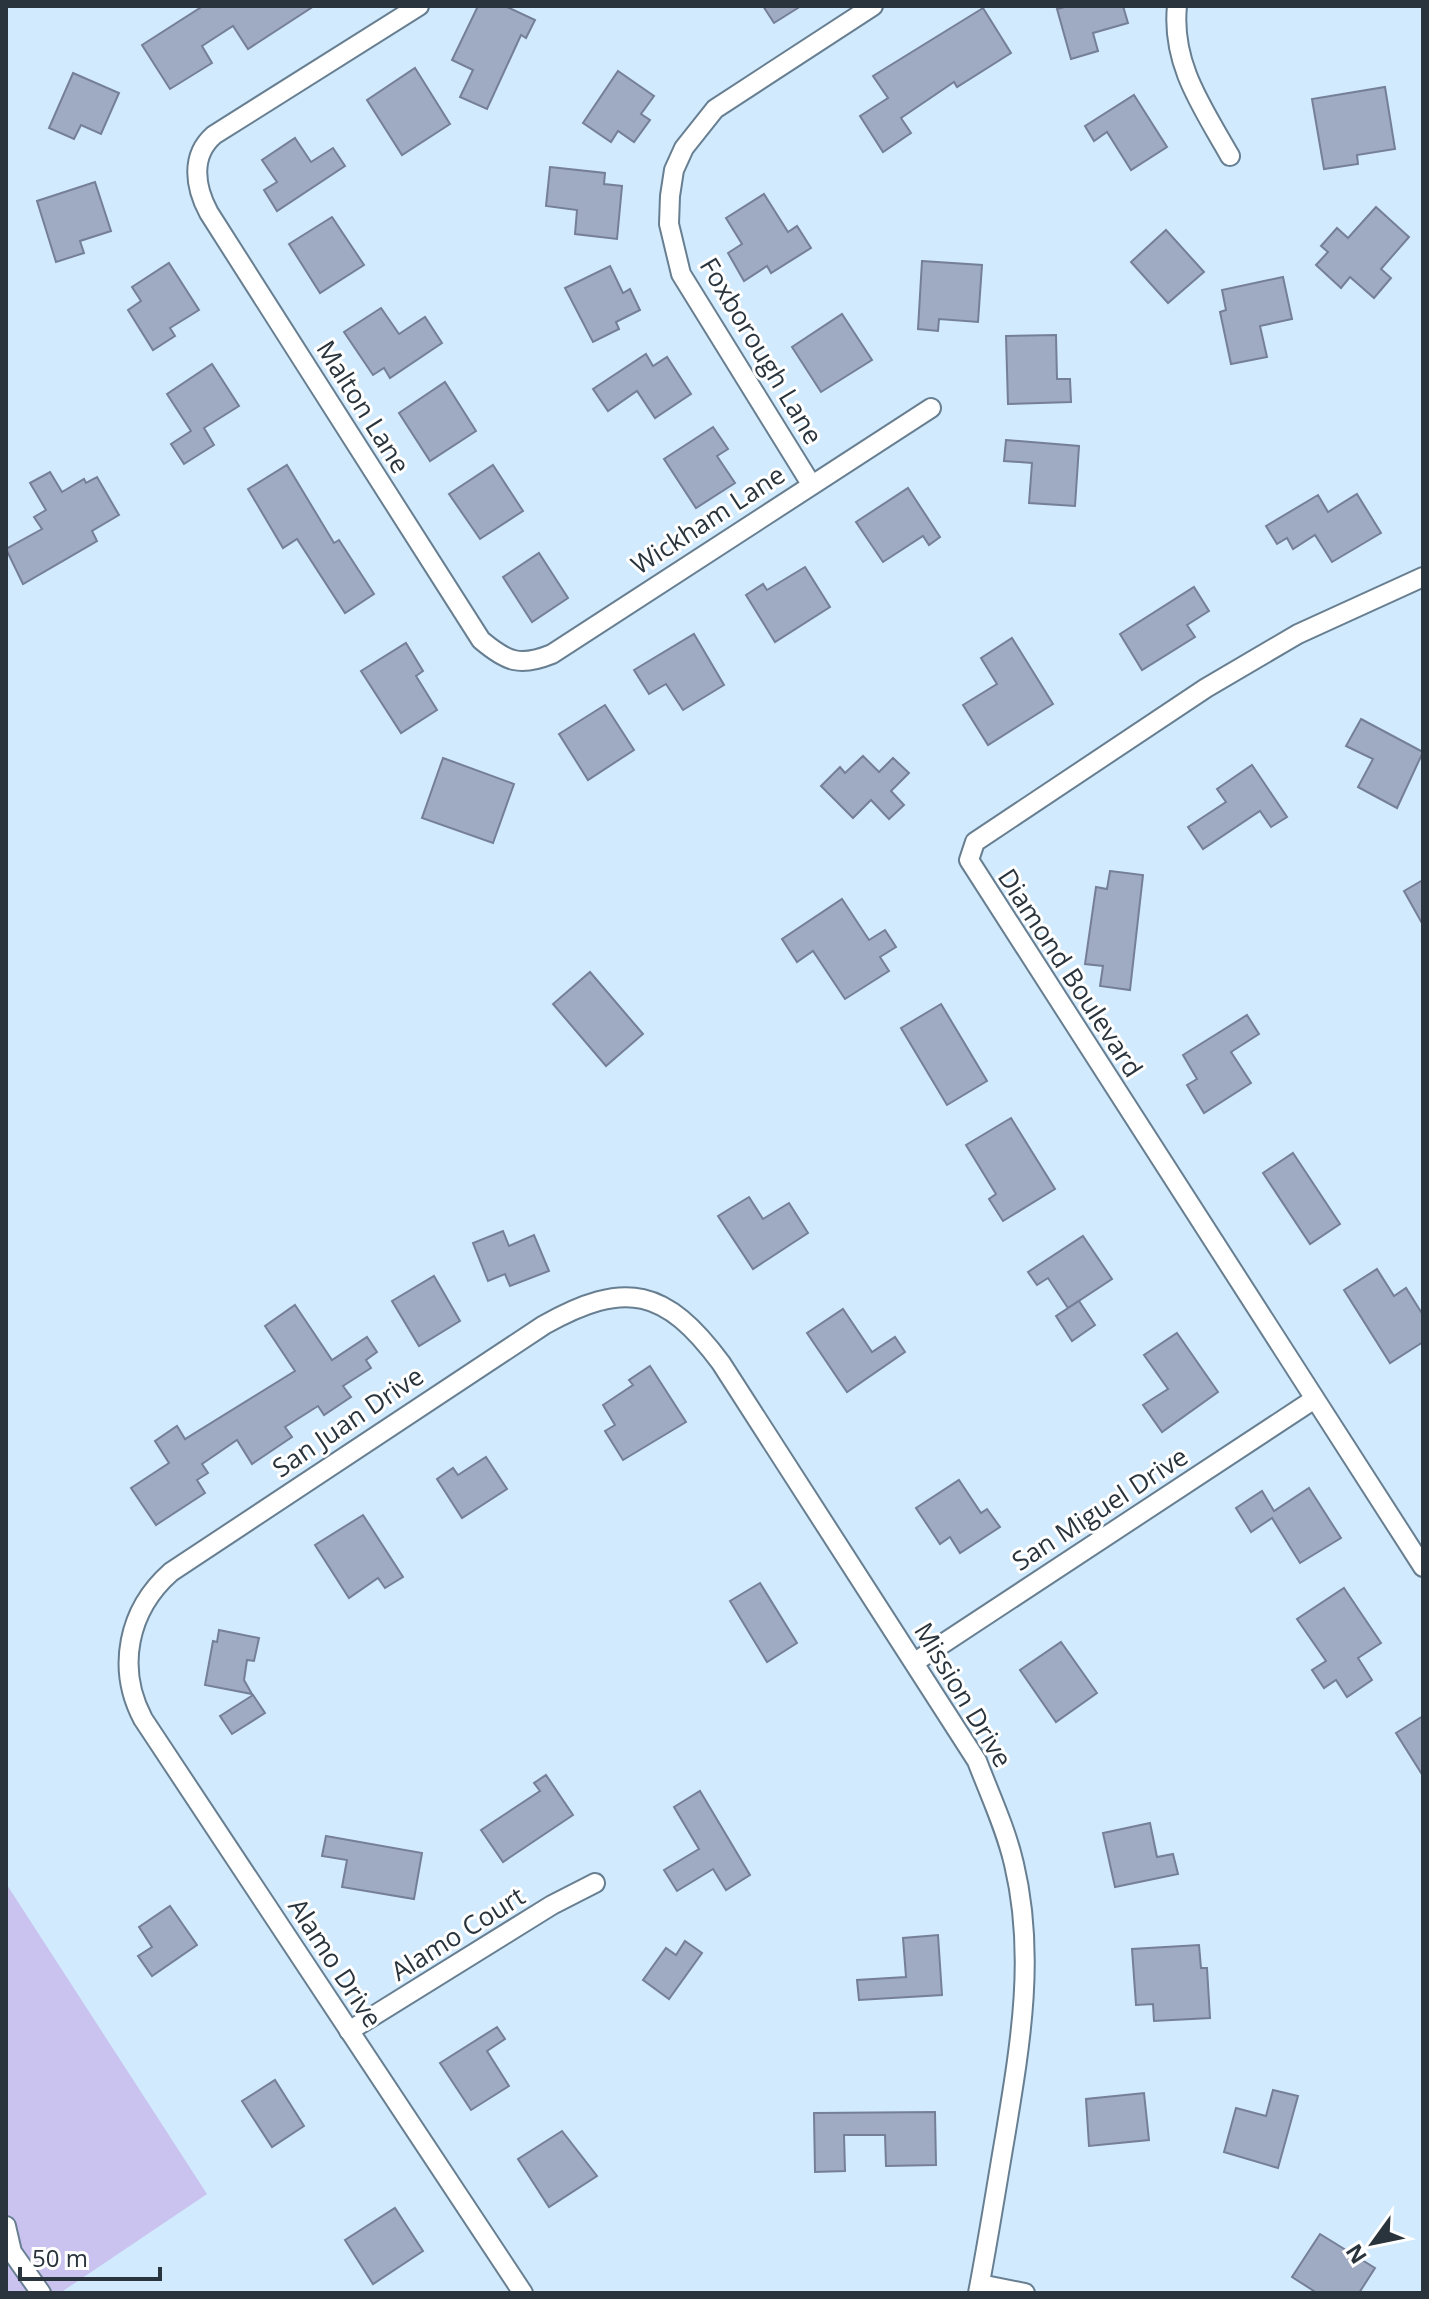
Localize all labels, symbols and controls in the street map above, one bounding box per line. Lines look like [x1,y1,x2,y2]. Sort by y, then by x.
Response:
street label: Foxborough Lane [692,250,832,451]
street label: Malton Lane [309,333,419,480]
street label: Wickham Lane [624,456,791,582]
street label: Diamond Boulevard [990,861,1152,1084]
street label: San Juan Drive [265,1357,430,1485]
street label: San Miguel Drive [1005,1438,1194,1579]
street label: Mission Drive [906,1615,1021,1774]
street label: Alamo Court [384,1878,531,1989]
street label: Alamo Drive [281,1891,391,2034]
north arrow [1333,2203,1413,2283]
scale bar [20,2231,160,2281]
text: N [1338,2239,1373,2270]
text: 50 m [32,2241,88,2274]

